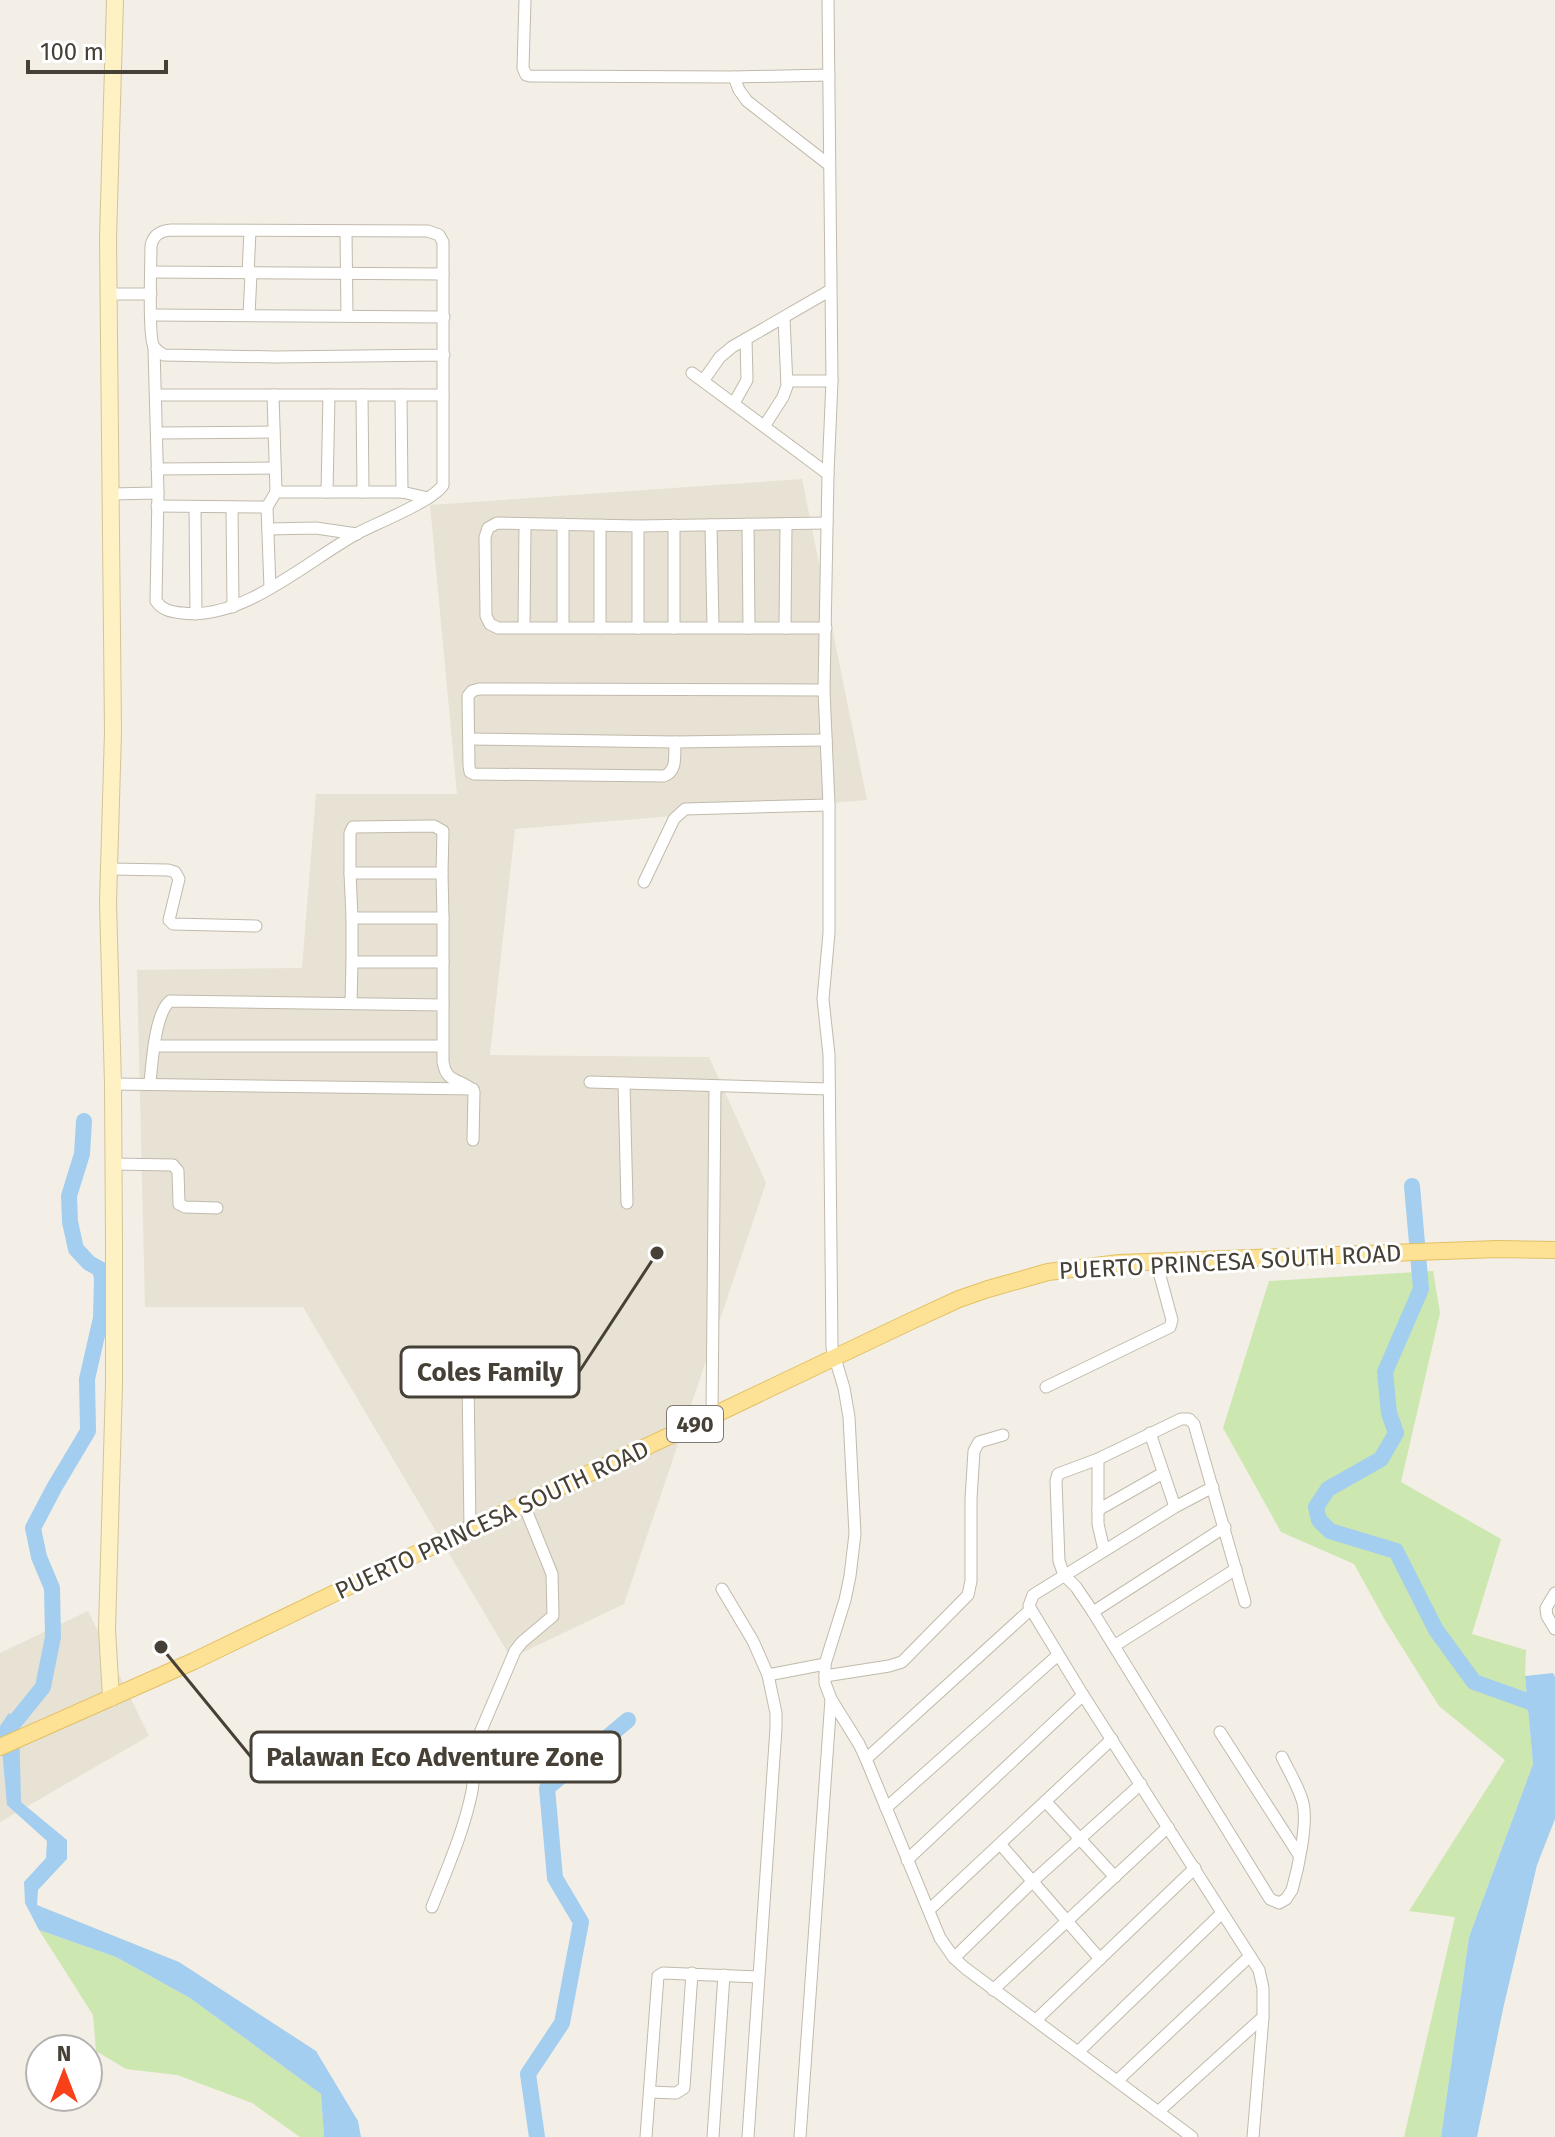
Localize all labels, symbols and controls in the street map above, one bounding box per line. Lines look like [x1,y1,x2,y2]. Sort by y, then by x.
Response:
scale bar [28,24,166,74]
text: 100 m [40,38,104,66]
street label: PUERTO PRINCESA SOUTH ROAD [1058,1239,1402,1285]
callout: Coles Family [401,1347,579,1397]
text: Coles Family [417,1357,563,1388]
road number: 490 [667,1406,723,1442]
street label: PUERTO PRINCESA SOUTH ROAD [331,1435,653,1605]
callout: Palawan Eco Adventure Zone [251,1732,620,1782]
text: Palawan Eco Adventure Zone [266,1742,604,1773]
north arrow [24,2033,104,2113]
text: N [57,2040,71,2067]

